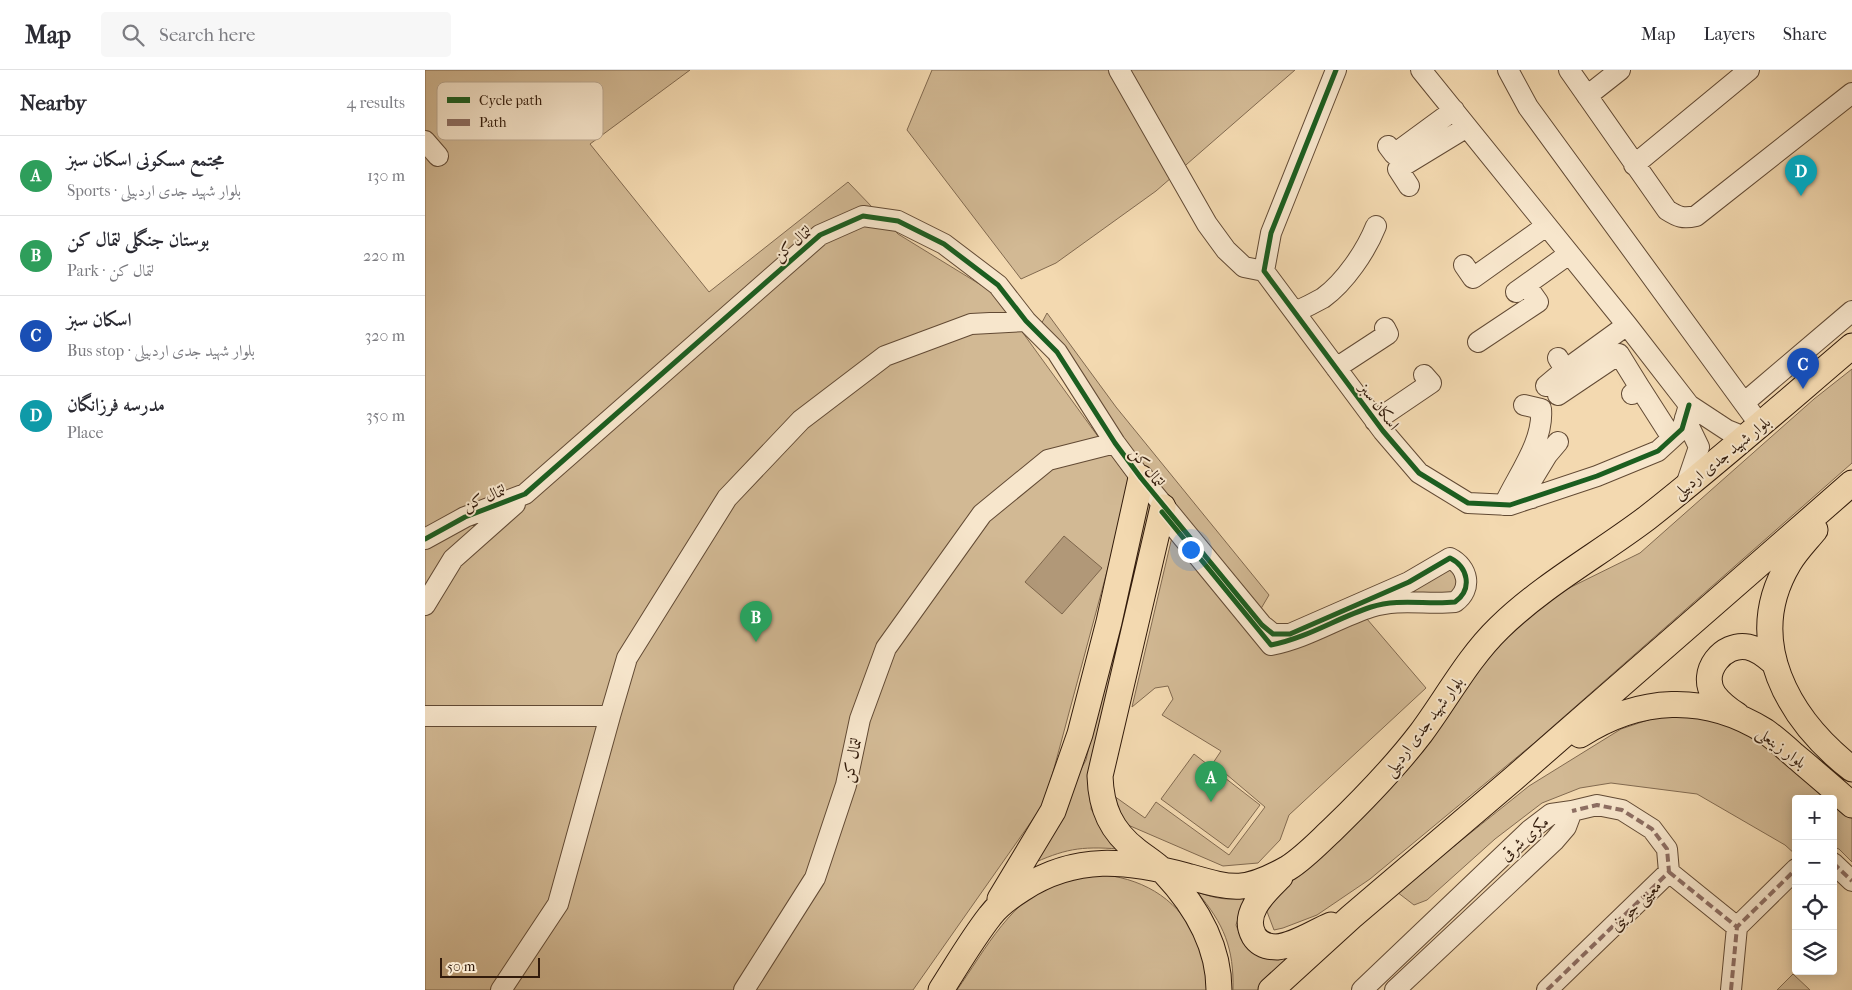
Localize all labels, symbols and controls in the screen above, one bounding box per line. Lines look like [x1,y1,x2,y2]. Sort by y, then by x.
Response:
search box [101,12,451,57]
text: Map [25,21,71,49]
icon: search [119,21,147,49]
text: Search here [159,24,255,46]
text: Map [1641,24,1675,45]
text: Layers [1703,24,1755,45]
text: Share [1783,24,1827,45]
legend [437,82,603,140]
text: Nearby [20,91,86,115]
text: Cycle path [479,92,543,109]
text: 4 results [347,93,405,112]
text: Path [479,114,507,131]
text: مجتمع مسکونی اسکان سبز [67,149,224,171]
pin: D [1785,155,1817,196]
text: A [31,166,41,185]
text: 130 m [367,166,405,185]
text: Sports · بلوار شهید جدی اردبیلی [67,181,241,200]
street label: لتمال کن [769,222,817,267]
text: بوستان جنگلی لتمال کن [67,229,209,251]
text: B [31,246,41,265]
text: 220 m [363,246,405,265]
text: Park · لتمال کن [67,261,154,280]
text: اسکان سبز [67,309,132,331]
text: C [31,326,41,345]
text: 320 m [365,326,405,345]
text: Bus stop · بلوار شهید جدی اردبیلی [67,341,255,360]
pin: C [1787,348,1819,389]
street label: اسکان سبز [1354,377,1404,434]
text: مدرسه فرزانگان [67,394,165,416]
text: D [30,406,42,425]
text: 350 m [366,406,405,425]
street label: بلوار شهید جدی اردبیلی [1669,412,1775,504]
text: Place [67,423,103,442]
street label: لتمال کن [1125,444,1169,492]
street label: لتمال کن [460,480,509,517]
your location [1178,537,1204,563]
pin: B [740,601,772,642]
street label: بلوار شهید جدی اردبیلی [1380,672,1469,781]
street label: بلوار زینعلی [1752,723,1810,774]
street label: لتمال کن [837,736,867,785]
pin: A [1195,761,1227,802]
map controls [1792,795,1837,975]
button: + [1792,795,1837,840]
street label: مکری شرقی [1496,812,1553,865]
button: − [1792,840,1837,885]
street label: معینی جوینی [1605,876,1667,936]
button: locate [1792,885,1837,930]
button: layers [1792,930,1837,975]
scale bar [440,955,540,978]
text: 50 m [447,958,475,975]

